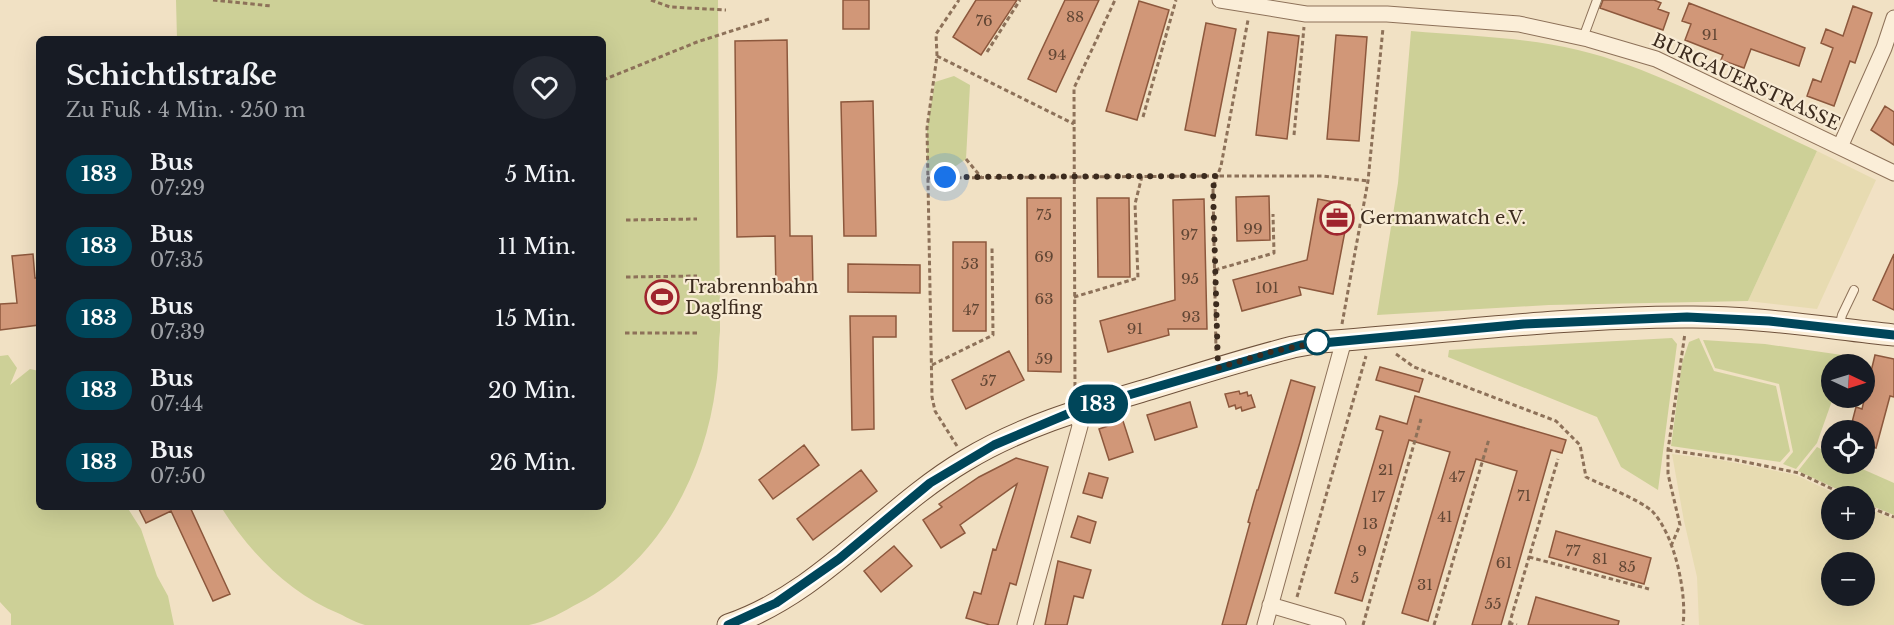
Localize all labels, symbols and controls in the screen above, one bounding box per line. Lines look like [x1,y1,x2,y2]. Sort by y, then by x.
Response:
house number: 88 [1066,7,1084,26]
house number: 76 [975,11,993,30]
house number: 91 [1702,25,1718,44]
street label: BURGAUERSTRASSE [1649,29,1843,135]
house number: 94 [1048,45,1066,64]
button: heart [513,56,576,119]
text: Schichtlstraße [66,58,277,93]
text: Zu Fuß · 4 Min. · 250 m [66,98,306,122]
text: Bus [150,149,193,176]
text: 183 [81,161,117,187]
text: 5 Min. [505,161,576,188]
your location [930,162,960,192]
text: 07:29 [150,176,205,200]
office icon: Germanwatch e.V. [1319,200,1355,236]
house number: 75 [1036,205,1052,224]
place label: Germanwatch e.V. [1360,207,1526,229]
house number: 99 [1243,219,1263,238]
text: Bus [150,221,193,248]
house number: 97 [1180,225,1198,244]
text: 183 [81,233,117,259]
text: 11 Min. [498,233,576,260]
house number: 69 [1034,247,1054,266]
text: 07:35 [150,248,204,272]
house number: 53 [961,254,979,273]
house number: 95 [1181,269,1199,288]
place label: Trabrennbahn Daglfing [685,276,819,319]
house number: 101 [1255,278,1279,297]
sports icon: Trabrennbahn Daglfing [644,279,680,315]
house number: 63 [1035,289,1053,308]
text: Bus [150,293,193,320]
house number: 47 [963,300,980,319]
text: 183 [81,305,117,331]
text: 15 Min. [495,305,576,332]
house number: 93 [1182,307,1200,326]
house number: 91 [1127,319,1143,338]
text: 07:39 [150,320,205,344]
unlabelled marker [1304,329,1330,355]
house number: 59 [1035,349,1053,368]
north arrow [1821,354,1875,408]
map controls [1821,354,1875,606]
text: Bus [150,365,193,392]
house number: 57 [980,371,996,390]
text: 183 [81,377,117,403]
text: 20 Min. [488,377,576,404]
line badge: 183 [1064,384,1132,424]
text: 183 [1080,391,1116,417]
text: 07:44 [150,392,203,416]
button: locate [1821,420,1875,474]
text: Bus [150,437,193,464]
text: 183 [81,449,117,475]
text: 26 Min. [490,449,576,476]
house number: 21 [1378,460,1394,479]
text: 07:50 [150,464,206,488]
house number: 47 [1449,467,1466,486]
house number: 71 [1517,486,1531,505]
button: + [1821,486,1875,540]
house number: 17 [1371,487,1386,506]
house number: 41 [1437,507,1453,526]
house number: 13 [1362,514,1378,533]
house number: 9 [1357,541,1367,560]
house number: 77 [1565,541,1581,560]
house number: 81 [1592,549,1608,568]
button: − [1821,552,1875,606]
house number: 61 [1496,553,1512,572]
house number: 85 [1618,557,1636,576]
house number: 5 [1351,568,1359,587]
house number: 31 [1417,575,1433,594]
house number: 55 [1484,594,1502,613]

